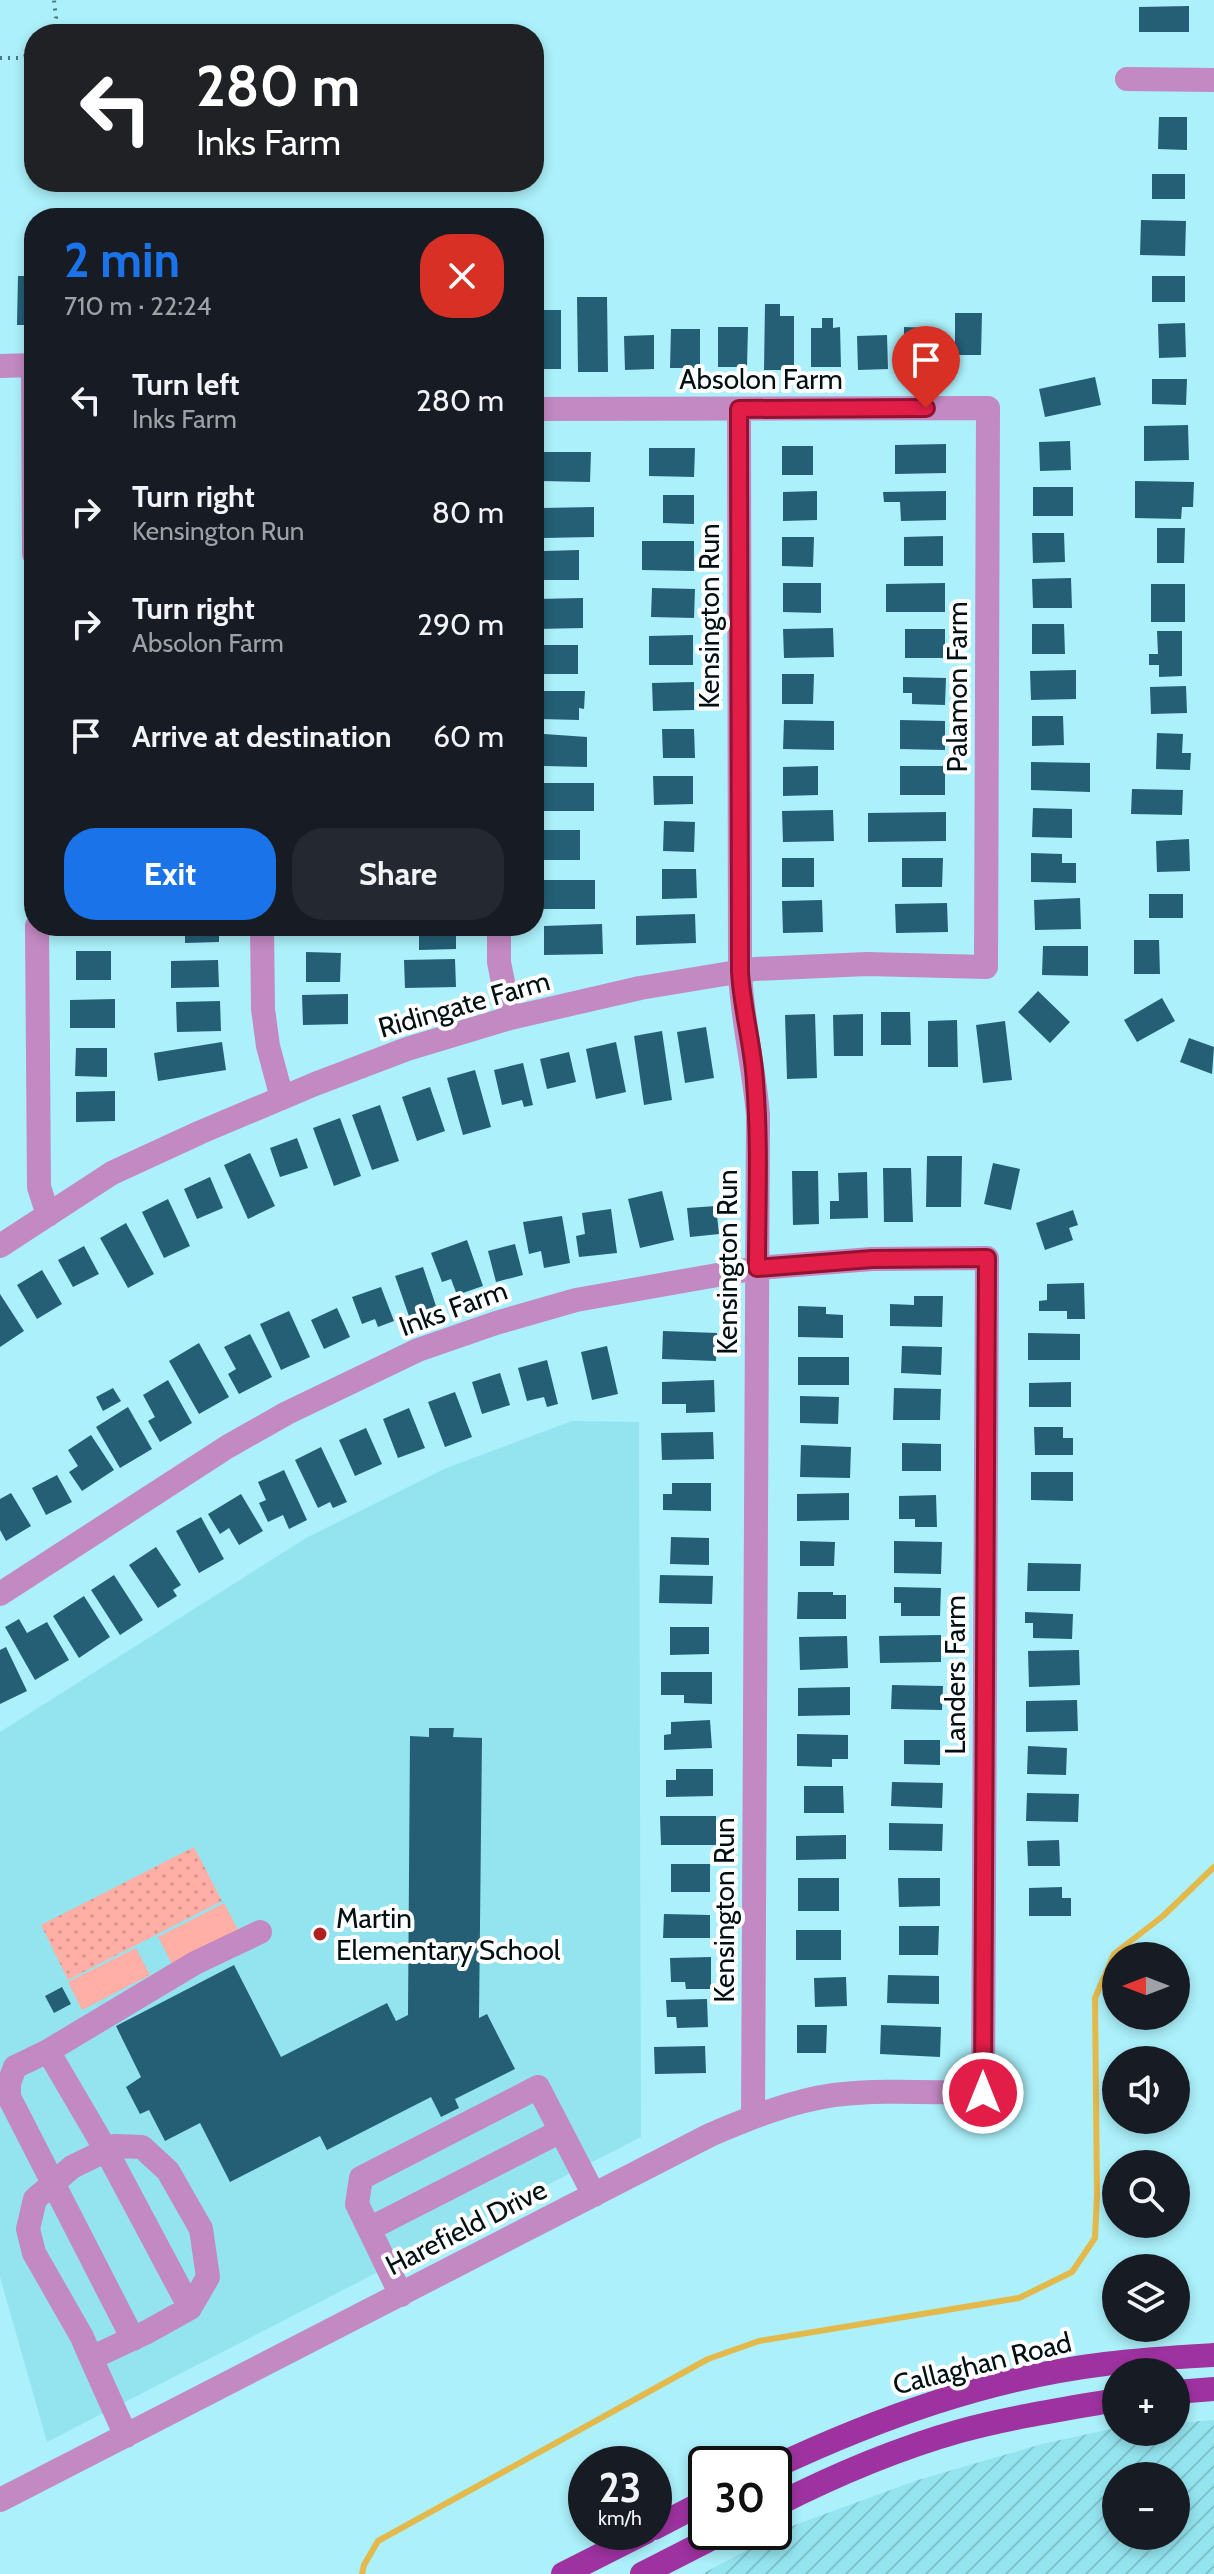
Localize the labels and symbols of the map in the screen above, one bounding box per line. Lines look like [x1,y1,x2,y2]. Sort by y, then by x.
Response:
pin [892,326,960,408]
street label: Absolon Farm [679,362,843,396]
street label: Kensington Run [692,523,726,709]
street label: Palamon Farm [940,602,974,772]
street label: Ridingate Farm [374,963,554,1045]
street label: Kensington Run [710,1169,744,1355]
street label: Inks Farm [394,1273,512,1343]
street label: Landers Farm [938,1595,972,1755]
street label: Kensington Run [707,1817,741,2003]
place label: Martin Elementary School [336,1901,561,1967]
marker: Martin Elementary School [311,1925,329,1943]
north arrow [1102,1942,1190,2030]
position arrow [941,2051,1025,2135]
street label: Harefield Drive [380,2172,552,2282]
street label: Callaghan Road [889,2324,1075,2402]
speed limit sign: 30 [688,2446,792,2550]

